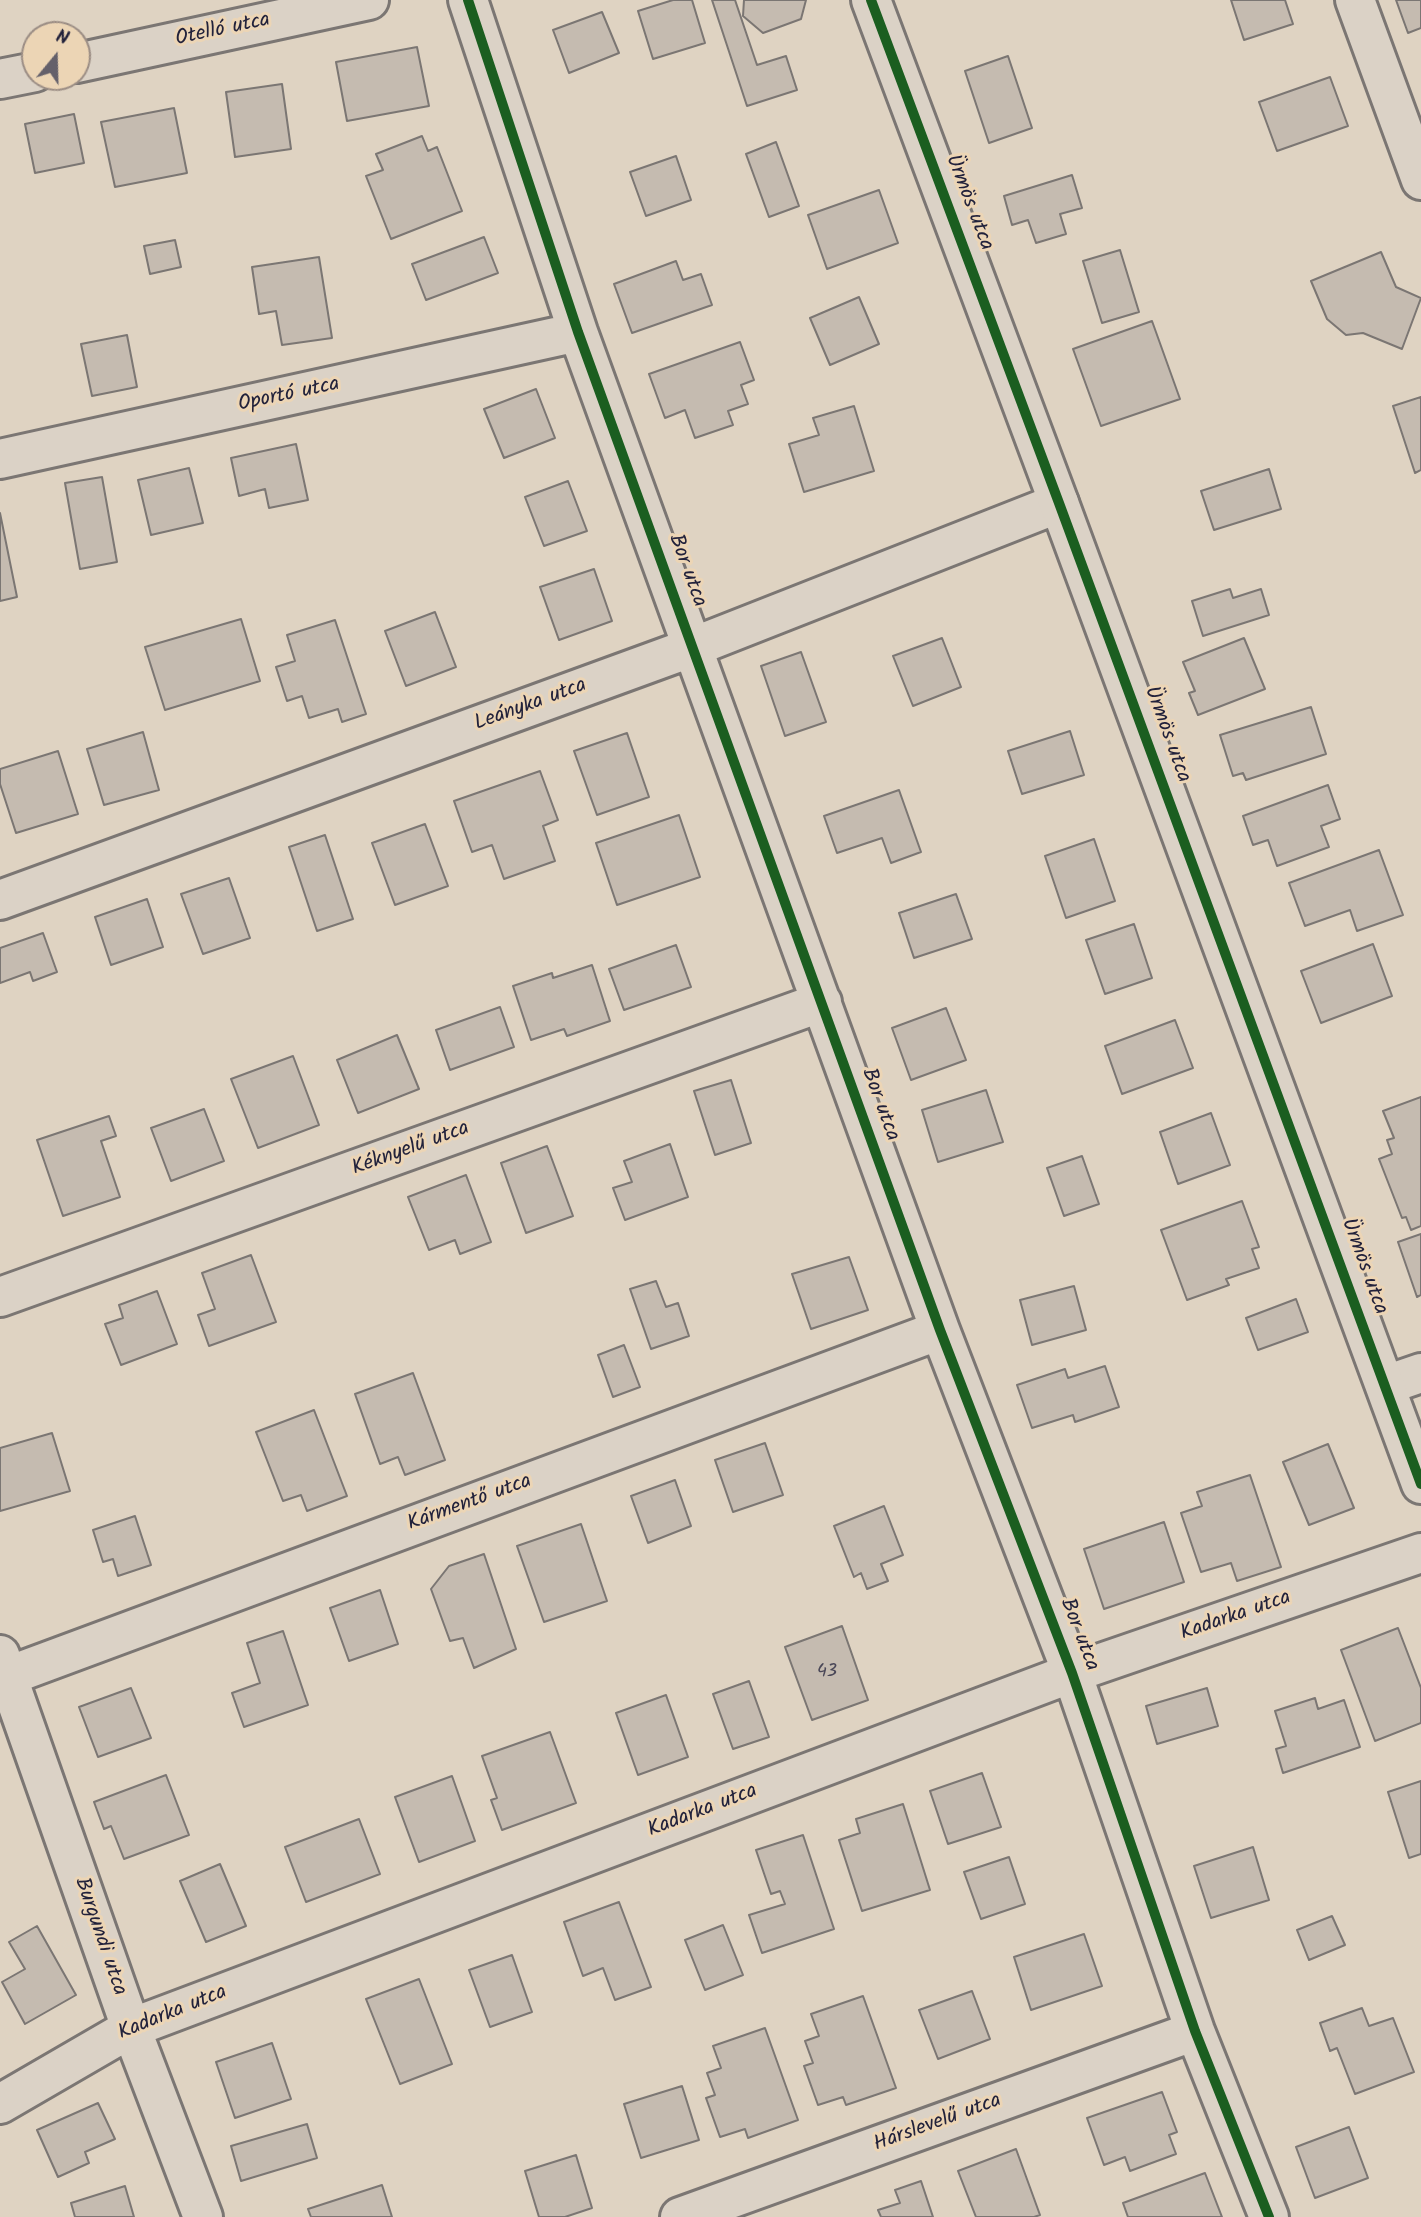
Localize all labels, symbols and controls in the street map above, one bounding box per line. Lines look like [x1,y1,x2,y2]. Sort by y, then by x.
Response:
street label: Otelló utca [173,9,273,53]
north arrow [21,21,91,91]
text: N [52,22,73,54]
street label: Ürmös utca [938,152,998,254]
street label: Oportó utca [236,373,342,419]
street label: Bor utca [661,531,711,611]
street label: Leányka utca [472,674,590,738]
street label: Ürmös utca [1137,684,1195,786]
street label: Bor utca [854,1065,904,1145]
street label: Kéknyelű utca [349,1117,473,1183]
street label: Ürmös utca [1334,1216,1392,1318]
street label: Kármentő utca [405,1470,535,1538]
street label: Kadarka utca [1177,1586,1295,1648]
street label: Bor utca [1053,1595,1103,1675]
house number: 43 [817,1662,837,1684]
street label: Kadarka utca [645,1780,761,1844]
street label: Burgundi utca [67,1875,131,1999]
street label: Kadarka utca [115,1981,231,2047]
street label: Hárslevelű utca [871,2089,1005,2159]

